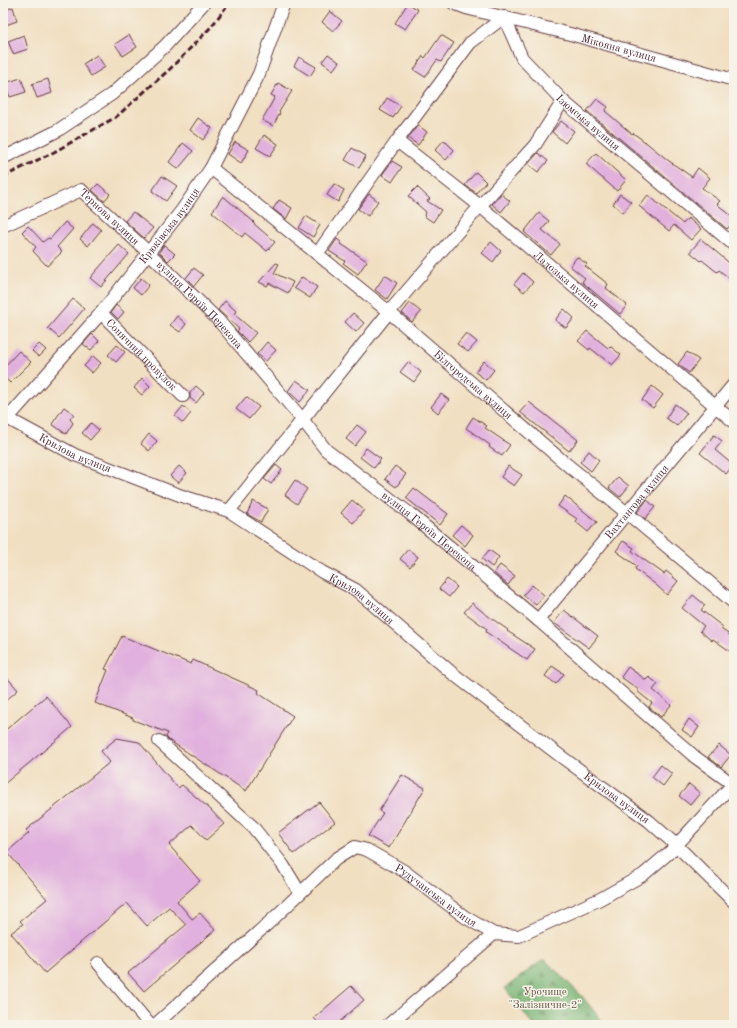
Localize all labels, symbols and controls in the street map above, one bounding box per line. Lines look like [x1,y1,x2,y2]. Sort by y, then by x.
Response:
street label: Мікояна вулиця [580,33,657,65]
street label: Ізюмська вулиця [553,93,621,153]
street label: Крюківська вулиця [138,186,203,266]
street label: Тернова вулиця [77,187,141,248]
street label: Ладозька вулиця [531,250,601,312]
street label: вулиця Героїв Перекопа [154,260,244,352]
street label: Сонячний провулок [103,318,178,393]
street label: Білгородська вулиця [431,349,514,422]
street label: Крилова вулиця [37,432,112,475]
street label: Вахтангова вулиця [604,463,672,542]
street label: вулиця Героїв Перекопа [379,490,478,574]
street label: Крилова вулиця [327,573,396,627]
street label: Крилова вулиця [581,771,651,826]
street label: Рудучанська вулиця [393,863,478,930]
park label: Урочище "Залізничне-2" [508,987,582,1011]

